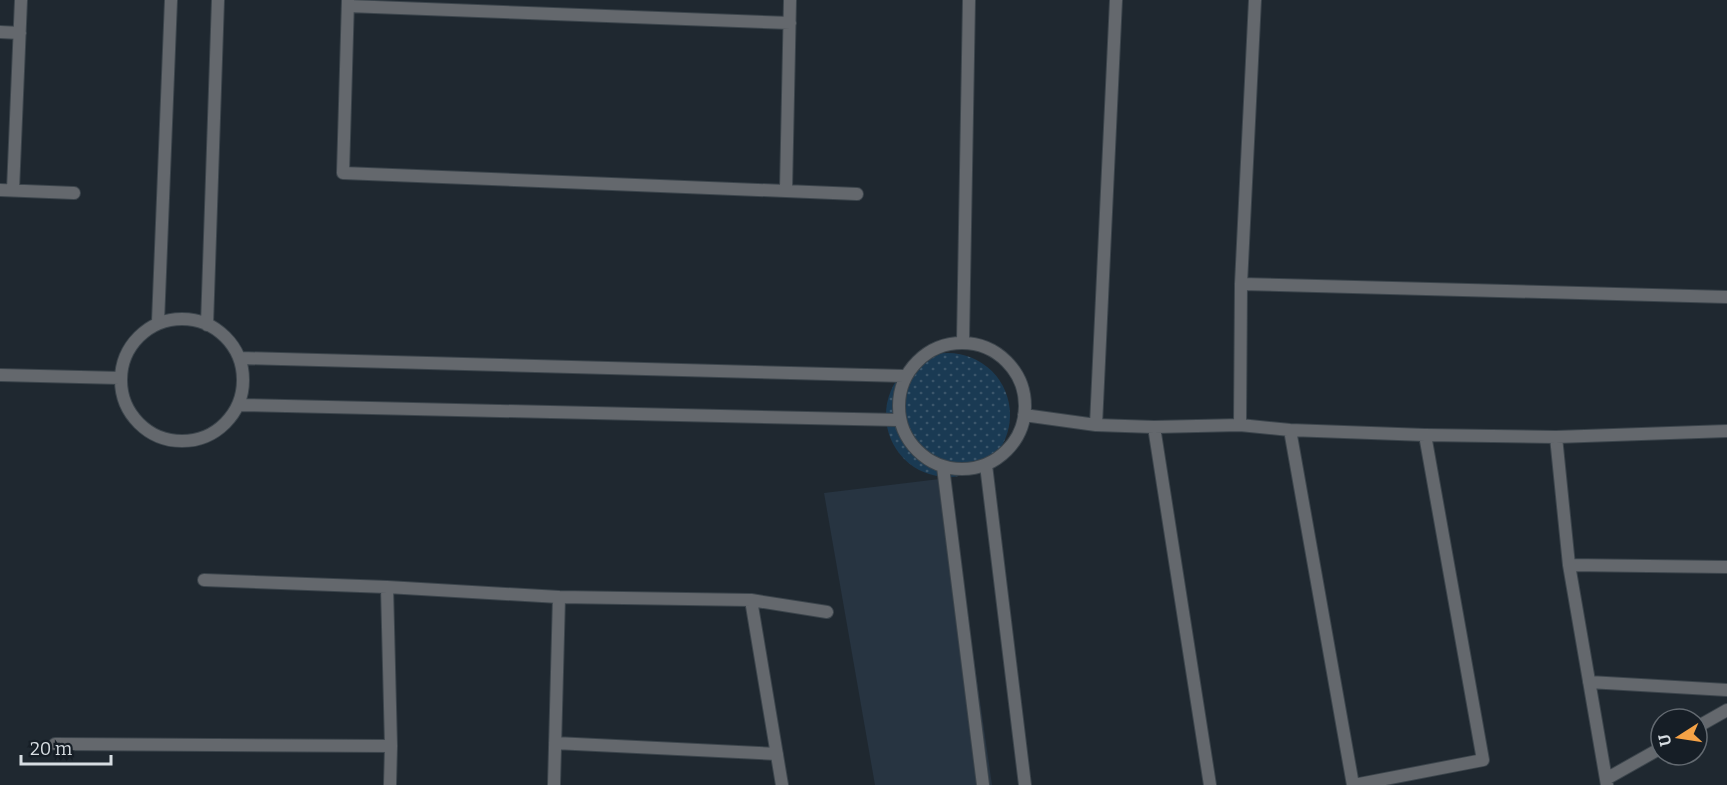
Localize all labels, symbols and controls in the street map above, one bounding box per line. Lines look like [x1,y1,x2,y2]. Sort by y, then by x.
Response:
north arrow [1649,707,1709,767]
scale bar [21,728,111,766]
text: U [1654,732,1675,748]
text: 20 m [30,738,72,760]

